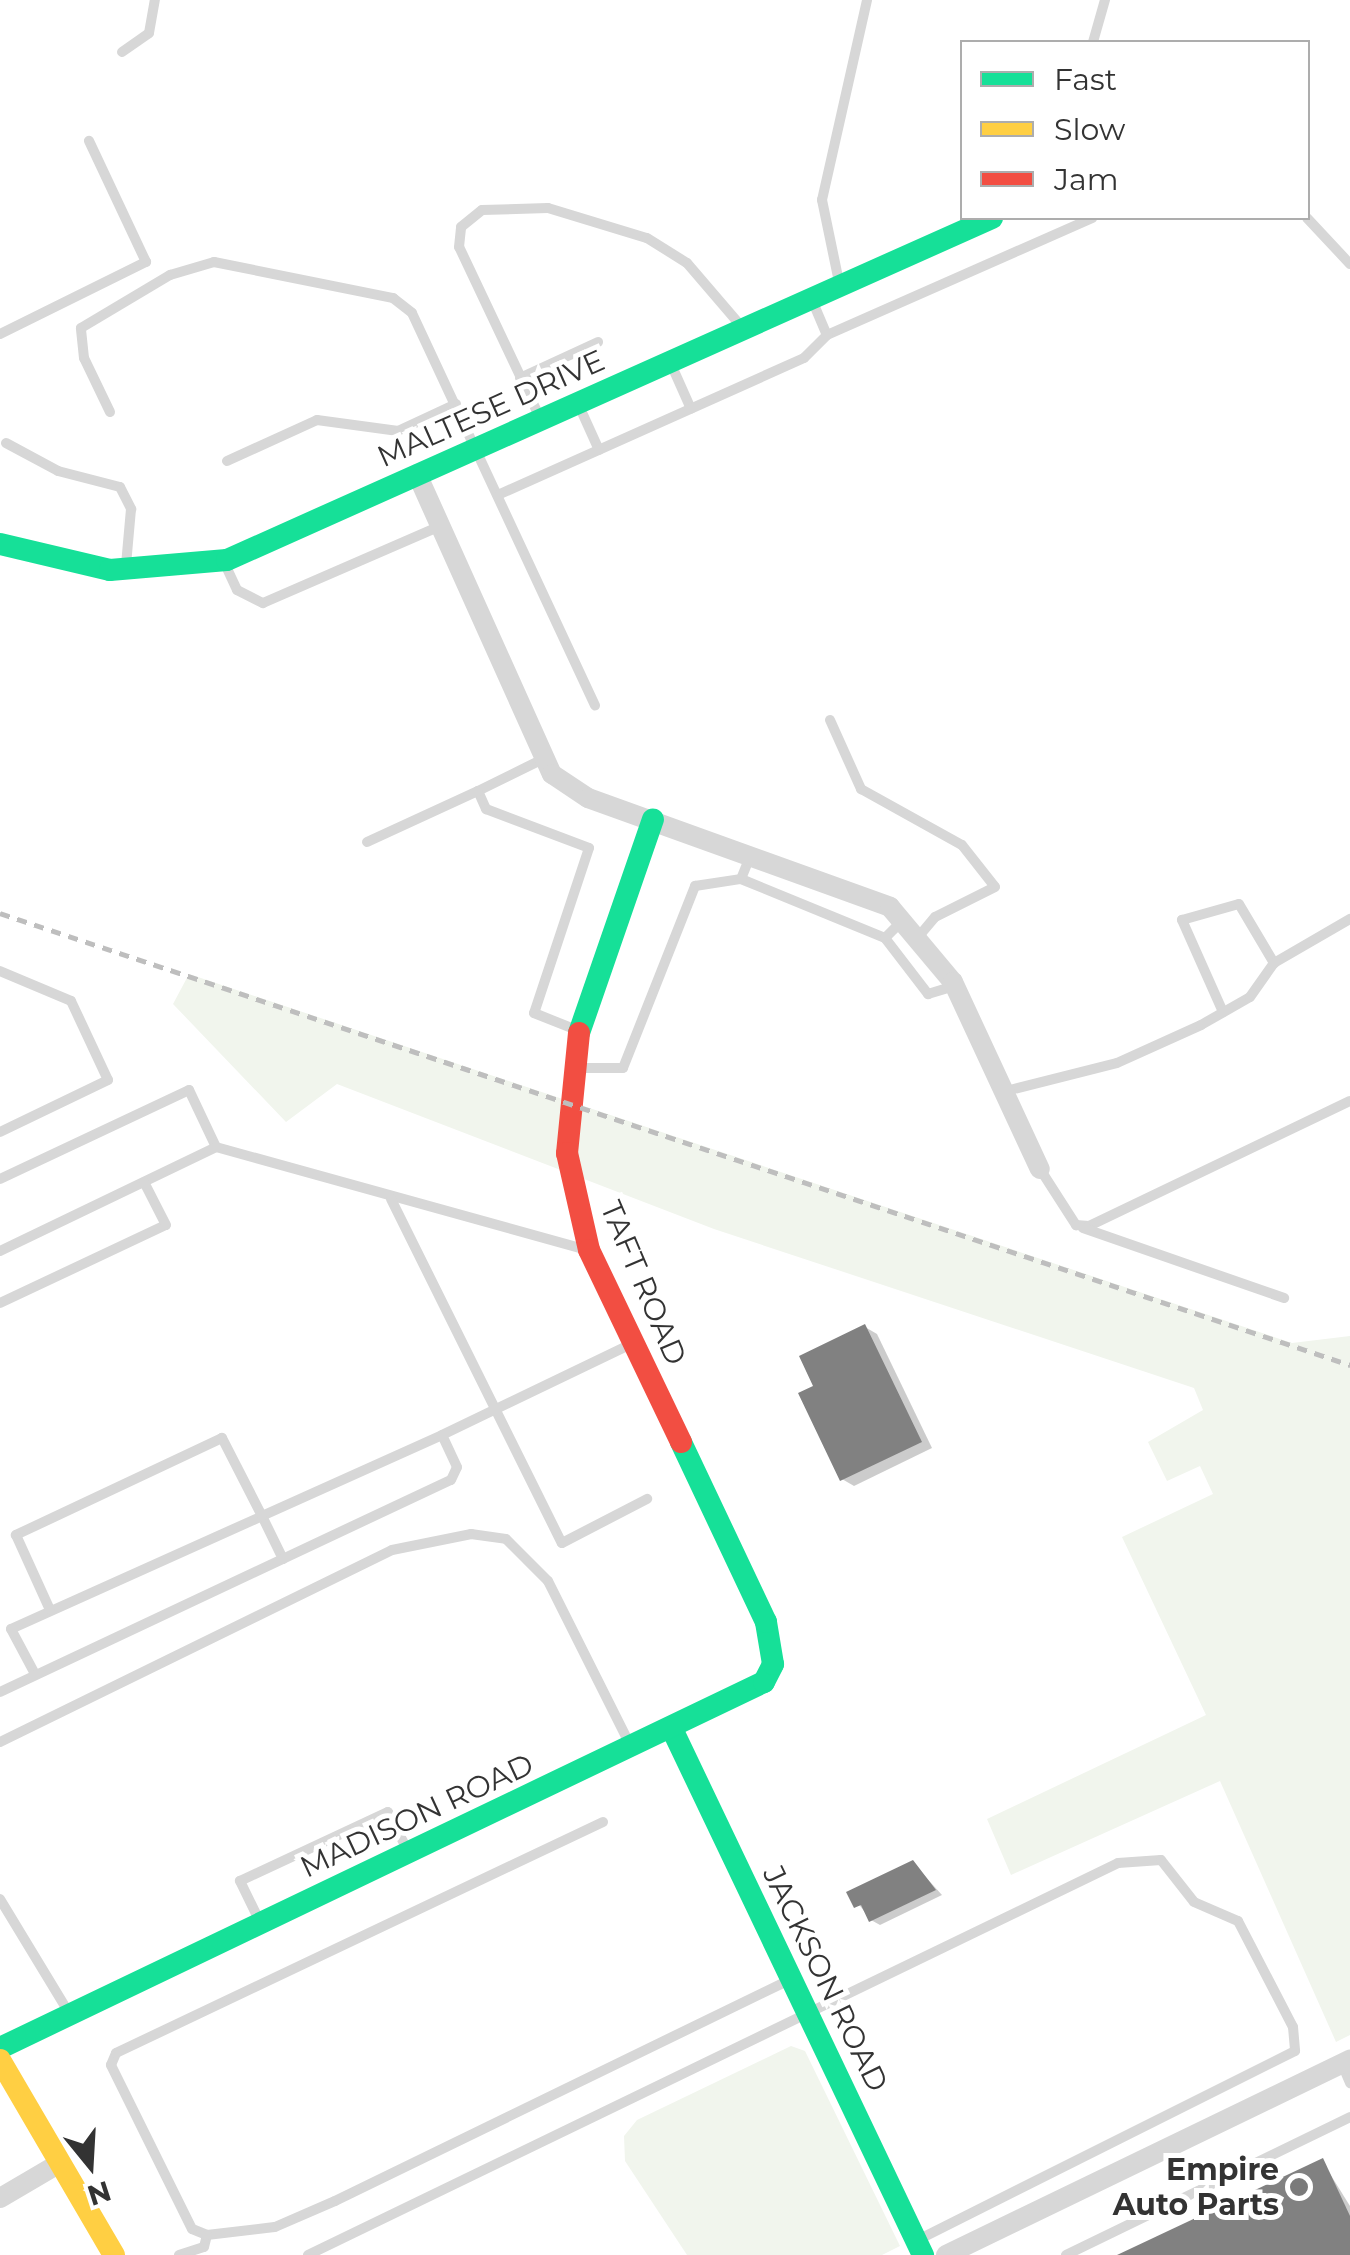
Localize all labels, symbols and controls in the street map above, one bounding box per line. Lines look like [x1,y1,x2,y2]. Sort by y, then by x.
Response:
legend [960,40,1310,220]
text: Fast [1054,61,1117,98]
text: Slow [1054,111,1125,148]
text: Jam [1054,161,1119,198]
street label: MALTESE DRIVE [372,343,610,475]
street label: TAFT ROAD [592,1196,694,1370]
street label: MADISON ROAD [295,1746,539,1886]
street label: JACKSON ROAD [755,1860,895,2098]
north arrow [40,2115,140,2215]
place label: Empire Auto Parts [1113,2152,1279,2222]
text: N [83,2174,115,2213]
marker: Empire Auto Parts [1288,2176,1310,2198]

